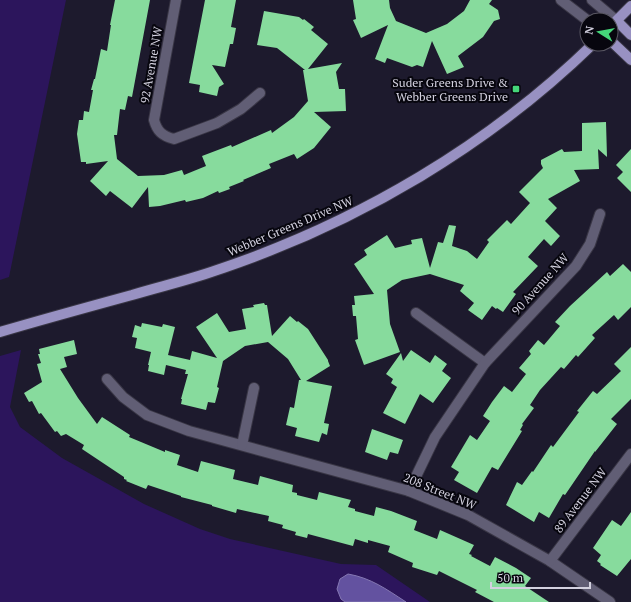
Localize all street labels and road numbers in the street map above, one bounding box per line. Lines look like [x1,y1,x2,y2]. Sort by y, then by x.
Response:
street label: 92 Avenue NW [137,25,165,105]
street label: Webber Greens Drive NW [225,192,356,259]
street label: 90 Avenue NW [508,250,572,318]
street label: 89 Avenue NW [551,464,610,536]
street label: 208 Street NW [401,470,479,513]

